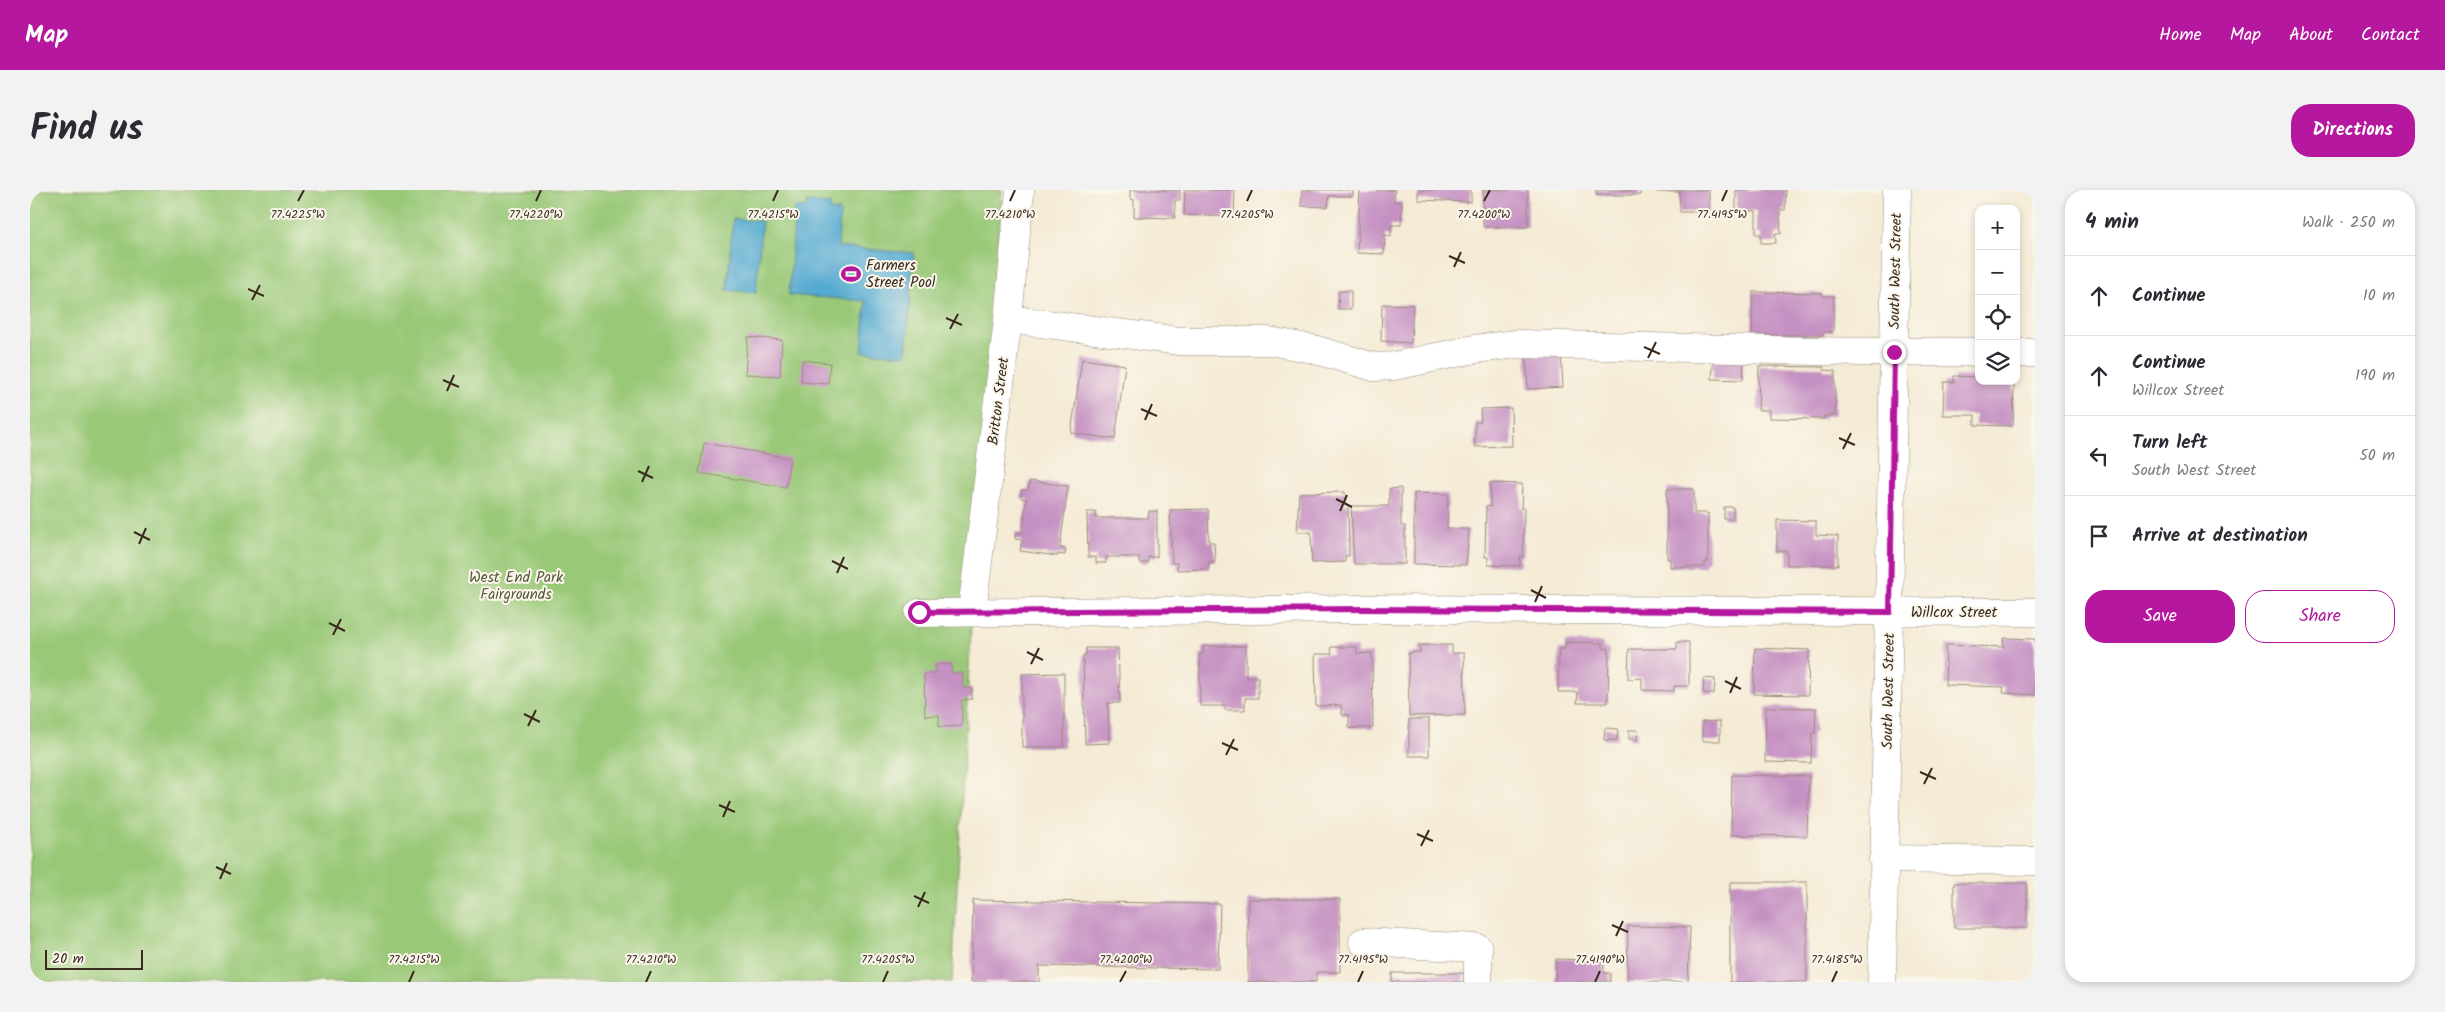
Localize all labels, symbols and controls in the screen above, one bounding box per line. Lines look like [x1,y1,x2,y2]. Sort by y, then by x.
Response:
text: Map [25,16,68,55]
text: Home [2159,21,2202,50]
text: Map [2230,21,2261,50]
text: About [2289,21,2333,50]
text: Contact [2361,21,2420,50]
text: Find us [30,102,143,158]
button: Directions [2291,104,2415,157]
text: 77.4225°W [271,205,325,224]
text: 77.4220°W [509,205,563,224]
text: 77.4215°W [747,205,799,224]
text: 77.4210°W [985,205,1035,224]
text: 77.4205°W [1220,205,1274,224]
text: 77.4200°W [1458,205,1510,224]
text: 77.4195°W [1697,205,1747,224]
map controls [1975,205,2020,385]
button: + [1975,205,2020,250]
text: 4 min [2085,206,2139,239]
text: Walk · 250 m [2302,210,2395,235]
street label: South West Street [1883,212,1909,330]
button: − [1975,250,2020,295]
place label: Farmers Street Pool [866,254,936,295]
sports icon: Farmers Street Pool [840,263,862,285]
text: Continue [2132,281,2205,311]
icon: ahead [2085,282,2113,310]
text: 10 m [2363,283,2395,308]
button: locate [1975,295,2020,340]
button: layers [1975,340,2020,385]
route end [1883,341,1906,364]
text: Continue [2132,348,2205,378]
street label: Britton Street [982,356,1016,447]
icon: ahead [2085,362,2113,390]
text: 190 m [2355,363,2395,388]
text: Willcox Street [2132,378,2224,403]
text: Turn left [2132,428,2207,458]
icon: left [2085,442,2113,470]
text: 50 m [2359,443,2395,468]
text: South West Street [2132,458,2256,483]
text: Arrive at destination [2132,521,2308,551]
icon: arrive [2085,522,2113,550]
park label: West End Park Fairgrounds [469,566,564,607]
button: Save [2085,590,2235,643]
button: Share [2245,590,2395,643]
route start [908,601,931,624]
street label: Willcox Street [1911,601,1997,625]
street label: South West Street [1876,632,1902,750]
scale bar [45,947,142,970]
text: 20 m [52,948,84,970]
text: 77.4215°W [388,950,440,969]
text: 77.4210°W [626,950,676,969]
text: 77.4205°W [861,950,915,969]
text: 77.4200°W [1100,950,1152,969]
text: 77.4195°W [1338,950,1388,969]
text: 77.4190°W [1575,950,1625,969]
text: 77.4185°W [1811,950,1863,969]

